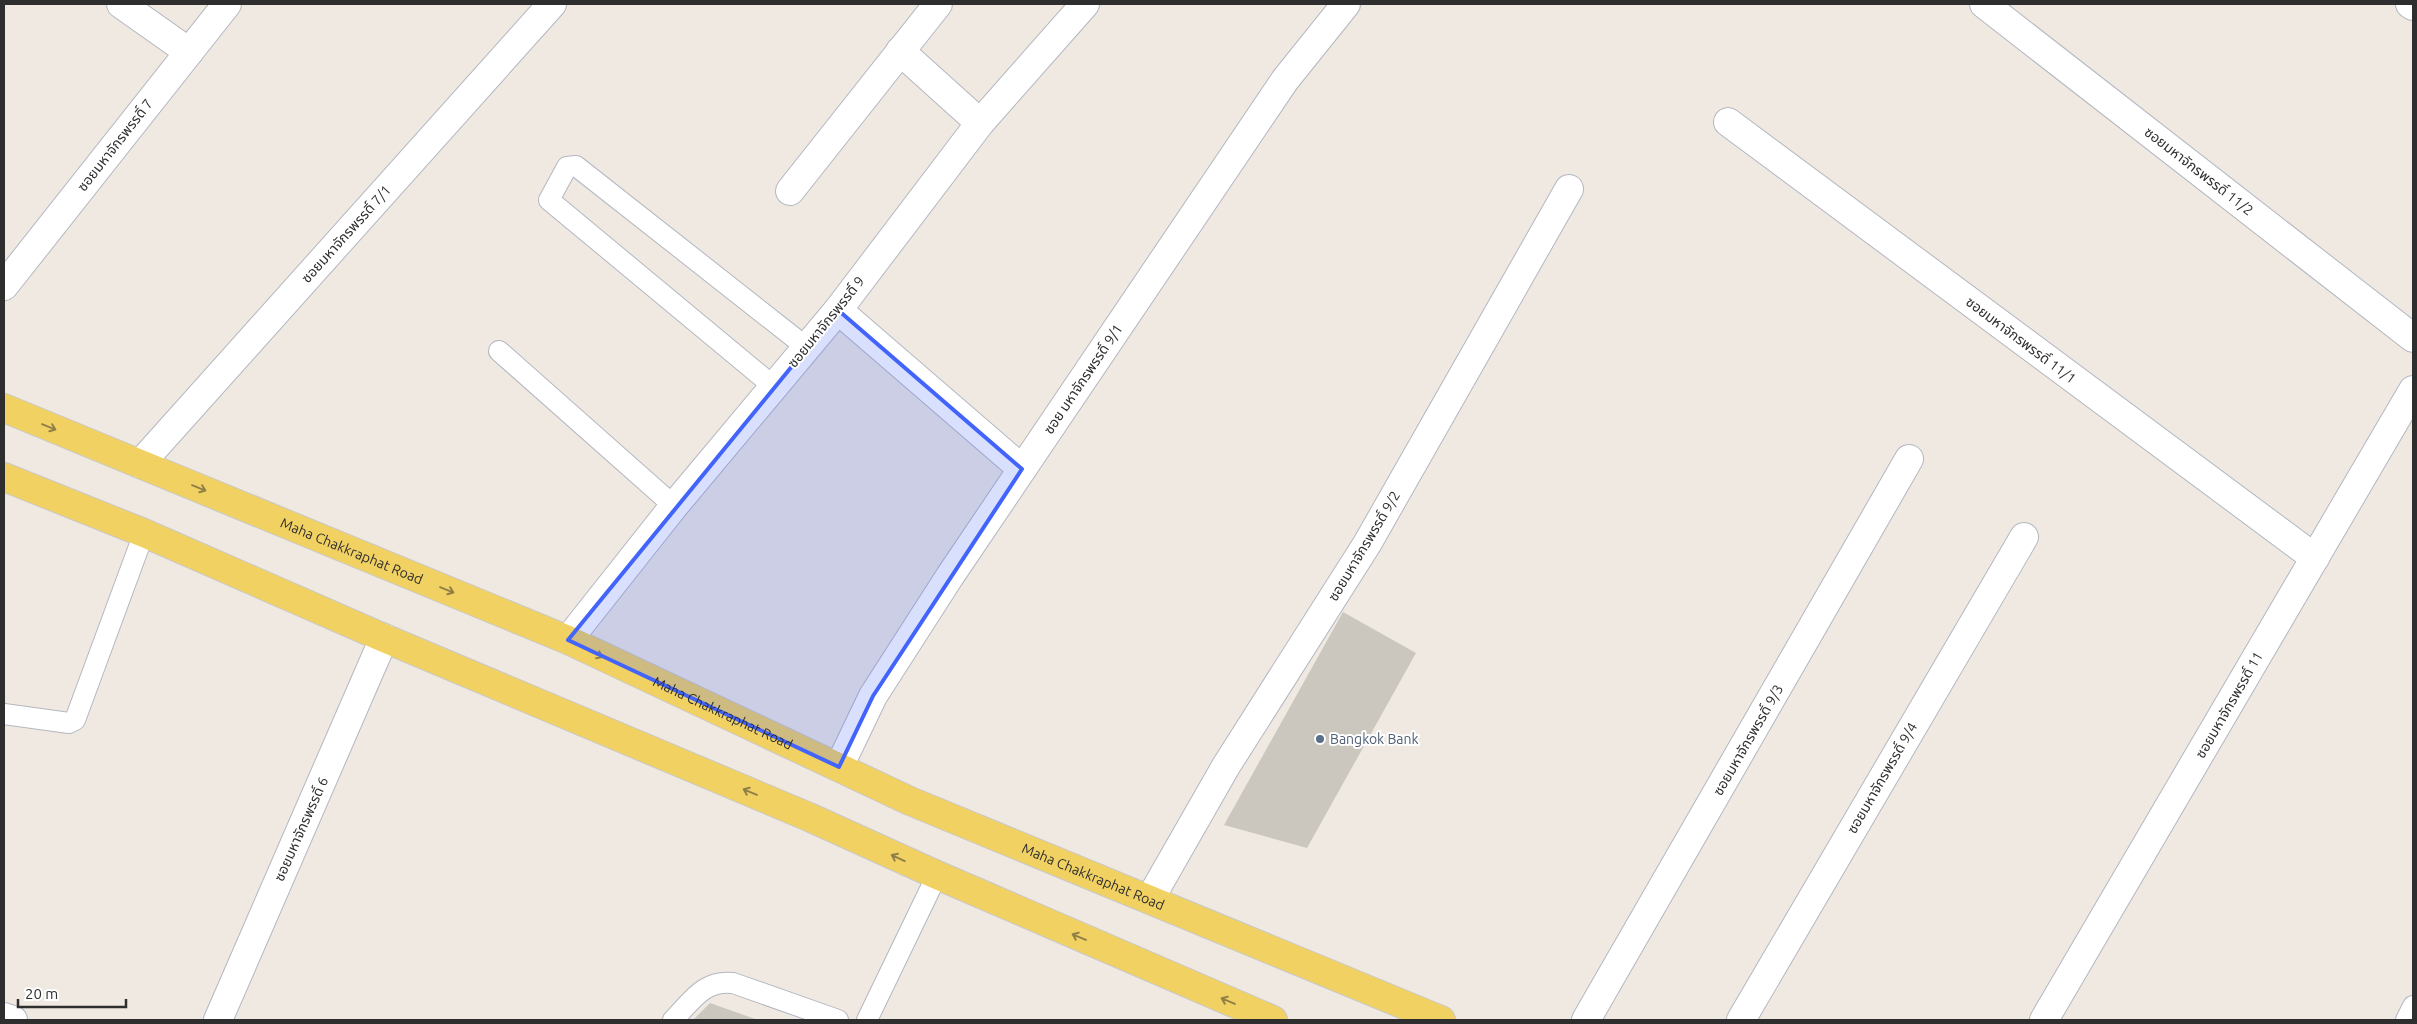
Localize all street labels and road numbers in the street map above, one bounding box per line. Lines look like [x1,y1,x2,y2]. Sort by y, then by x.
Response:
street label: ซอยมหาจักรพรรดิ์ 7 [74,96,156,194]
street label: ซอยมหาจักรพรรดิ์ 11/2 [2142,123,2257,218]
street label: ซอยมหาจักรพรรดิ์ 7/1 [298,182,394,286]
street label: ซอยมหาจักรพรรดิ์ 9 [784,273,868,371]
street label: ซอยมหาจักรพรรดิ์ 11/1 [1963,293,2079,387]
street label: ซอย มหาจักรพรรดิ์ 9/1 [1040,321,1126,437]
street label: ซอยมหาจักรพรรดิ์ 9/2 [1325,488,1403,604]
street label: Maha Chakkraphat Road [278,515,425,587]
street label: ซอยมหาจักรพรรดิ์ 11 [2192,649,2266,761]
street label: Maha Chakkraphat Road [650,673,795,753]
street label: ซอยมหาจักรพรรดิ์ 9/3 [1710,682,1786,798]
street label: ซอยมหาจักรพรรดิ์ 9/4 [1844,719,1920,836]
street label: ซอยมหาจักรพรรดิ์ 6 [271,774,331,884]
street label: Maha Chakkraphat Road [1020,840,1167,913]

